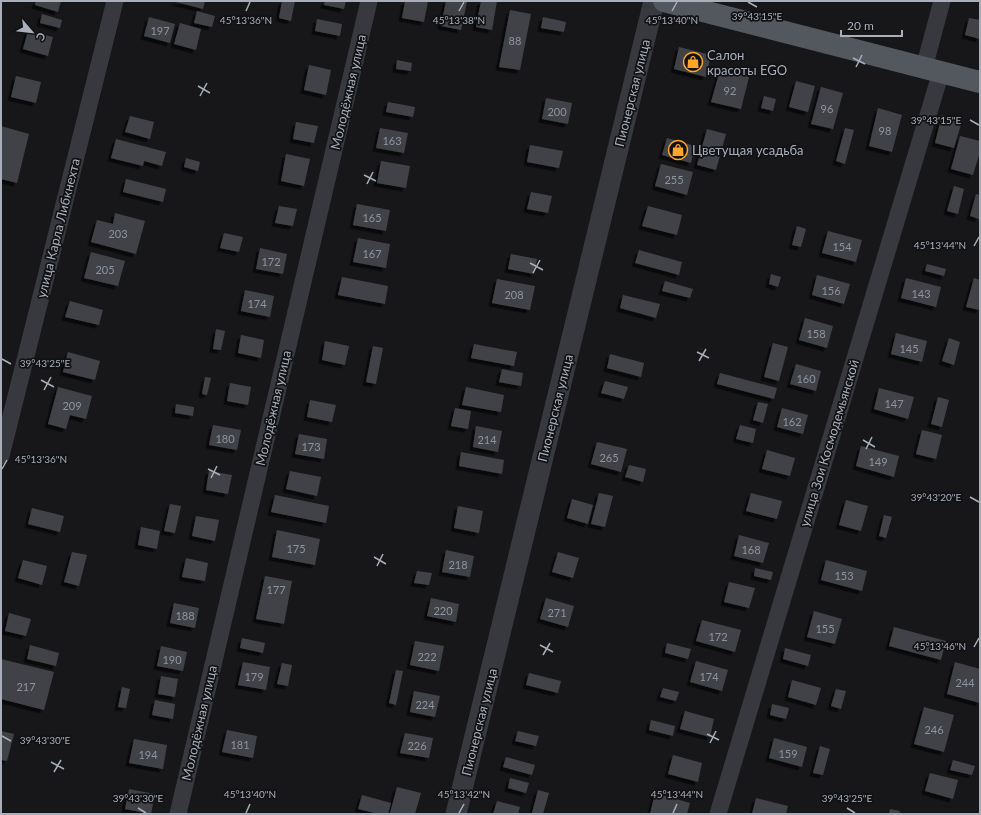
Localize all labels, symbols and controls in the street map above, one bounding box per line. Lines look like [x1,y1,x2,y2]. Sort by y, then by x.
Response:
text: 39°43'15"E [732,10,782,22]
north arrow [12,12,52,52]
scale bar [841,12,902,38]
text: 45°13'36"N [220,14,272,26]
text: 45°13'38"N [433,14,485,26]
text: 45°13'40"N [646,14,698,26]
text: 20 m [847,18,874,33]
house number: 197 [150,24,170,37]
text: С [33,31,49,44]
street label: Молодёжная улица [327,33,369,151]
house number: 88 [509,34,521,47]
street label: Пионерская улица [611,37,653,149]
place label: Салон красоты EGO [707,47,787,78]
shop icon: Салон красоты EGO [682,51,704,73]
house number: 92 [724,84,736,97]
house number: 96 [821,102,833,115]
house number: 200 [547,105,567,118]
text: 39°43'15"E [911,114,961,126]
house number: 98 [879,124,891,137]
house number: 163 [382,134,402,147]
shop icon: Цветущая усадьба [667,139,689,161]
place label: Цветущая усадьба [692,142,803,158]
street label: улица Карла Либкнехта [33,157,83,299]
house number: 255 [664,173,684,186]
house number: 165 [362,211,382,224]
house number: 203 [108,227,128,240]
text: 45°13'44"N [914,239,966,251]
house number: 154 [832,240,852,253]
house number: 167 [362,247,382,260]
house number: 172 [261,255,281,268]
house number: 205 [95,263,115,276]
house number: 156 [821,284,841,297]
house number: 143 [911,287,931,300]
house number: 208 [504,288,524,301]
house number: 174 [247,297,267,310]
house number: 158 [806,327,826,340]
house number: 145 [899,342,919,355]
street label: Молодёжная улица [252,349,294,467]
street label: Пионерская улица [534,352,576,464]
text: 39°43'25"E [20,357,70,369]
street label: улица Зои Космодемьянской [796,358,862,528]
house number: 160 [796,372,816,385]
house number: 147 [884,397,904,410]
house number: 209 [62,399,82,412]
house number: 162 [782,415,802,428]
house number: 180 [215,432,235,445]
house number: 214 [477,433,497,446]
house number: 173 [301,440,321,453]
house number: 265 [599,451,619,464]
text: 45°13'36"N [15,453,67,465]
house number: 149 [868,455,888,468]
text: 39°43'20"E [911,491,961,503]
house number: 175 [286,542,306,555]
house number: 168 [741,543,761,556]
house number: 218 [448,558,468,571]
house number: 153 [834,569,854,582]
house number: 177 [266,583,286,596]
house number: 220 [433,604,453,617]
house number: 271 [547,606,567,619]
house number: 188 [175,609,195,622]
house number: 155 [815,622,835,635]
house number: 172 [708,630,728,643]
text: 45°13'46"N [914,640,966,652]
house number: 222 [417,650,437,663]
house number: 190 [162,653,182,666]
street label: Молодёжная улица [178,664,220,782]
street label: Пионерская улица [458,666,500,778]
house number: 179 [244,670,264,683]
house number: 174 [699,670,719,683]
house number: 244 [955,676,975,689]
house number: 217 [16,680,36,693]
house number: 224 [415,698,435,711]
house number: 246 [924,723,944,736]
text: 39°43'30"E [20,734,70,746]
house number: 181 [230,738,250,751]
house number: 226 [407,739,427,752]
house number: 159 [778,747,798,760]
house number: 194 [138,748,158,761]
text: 45°13'40"N [224,788,276,800]
text: 45°13'42"N [438,788,490,800]
text: 45°13'44"N [651,788,703,800]
text: 39°43'30"E [113,792,163,804]
text: 39°43'25"E [822,792,872,804]

